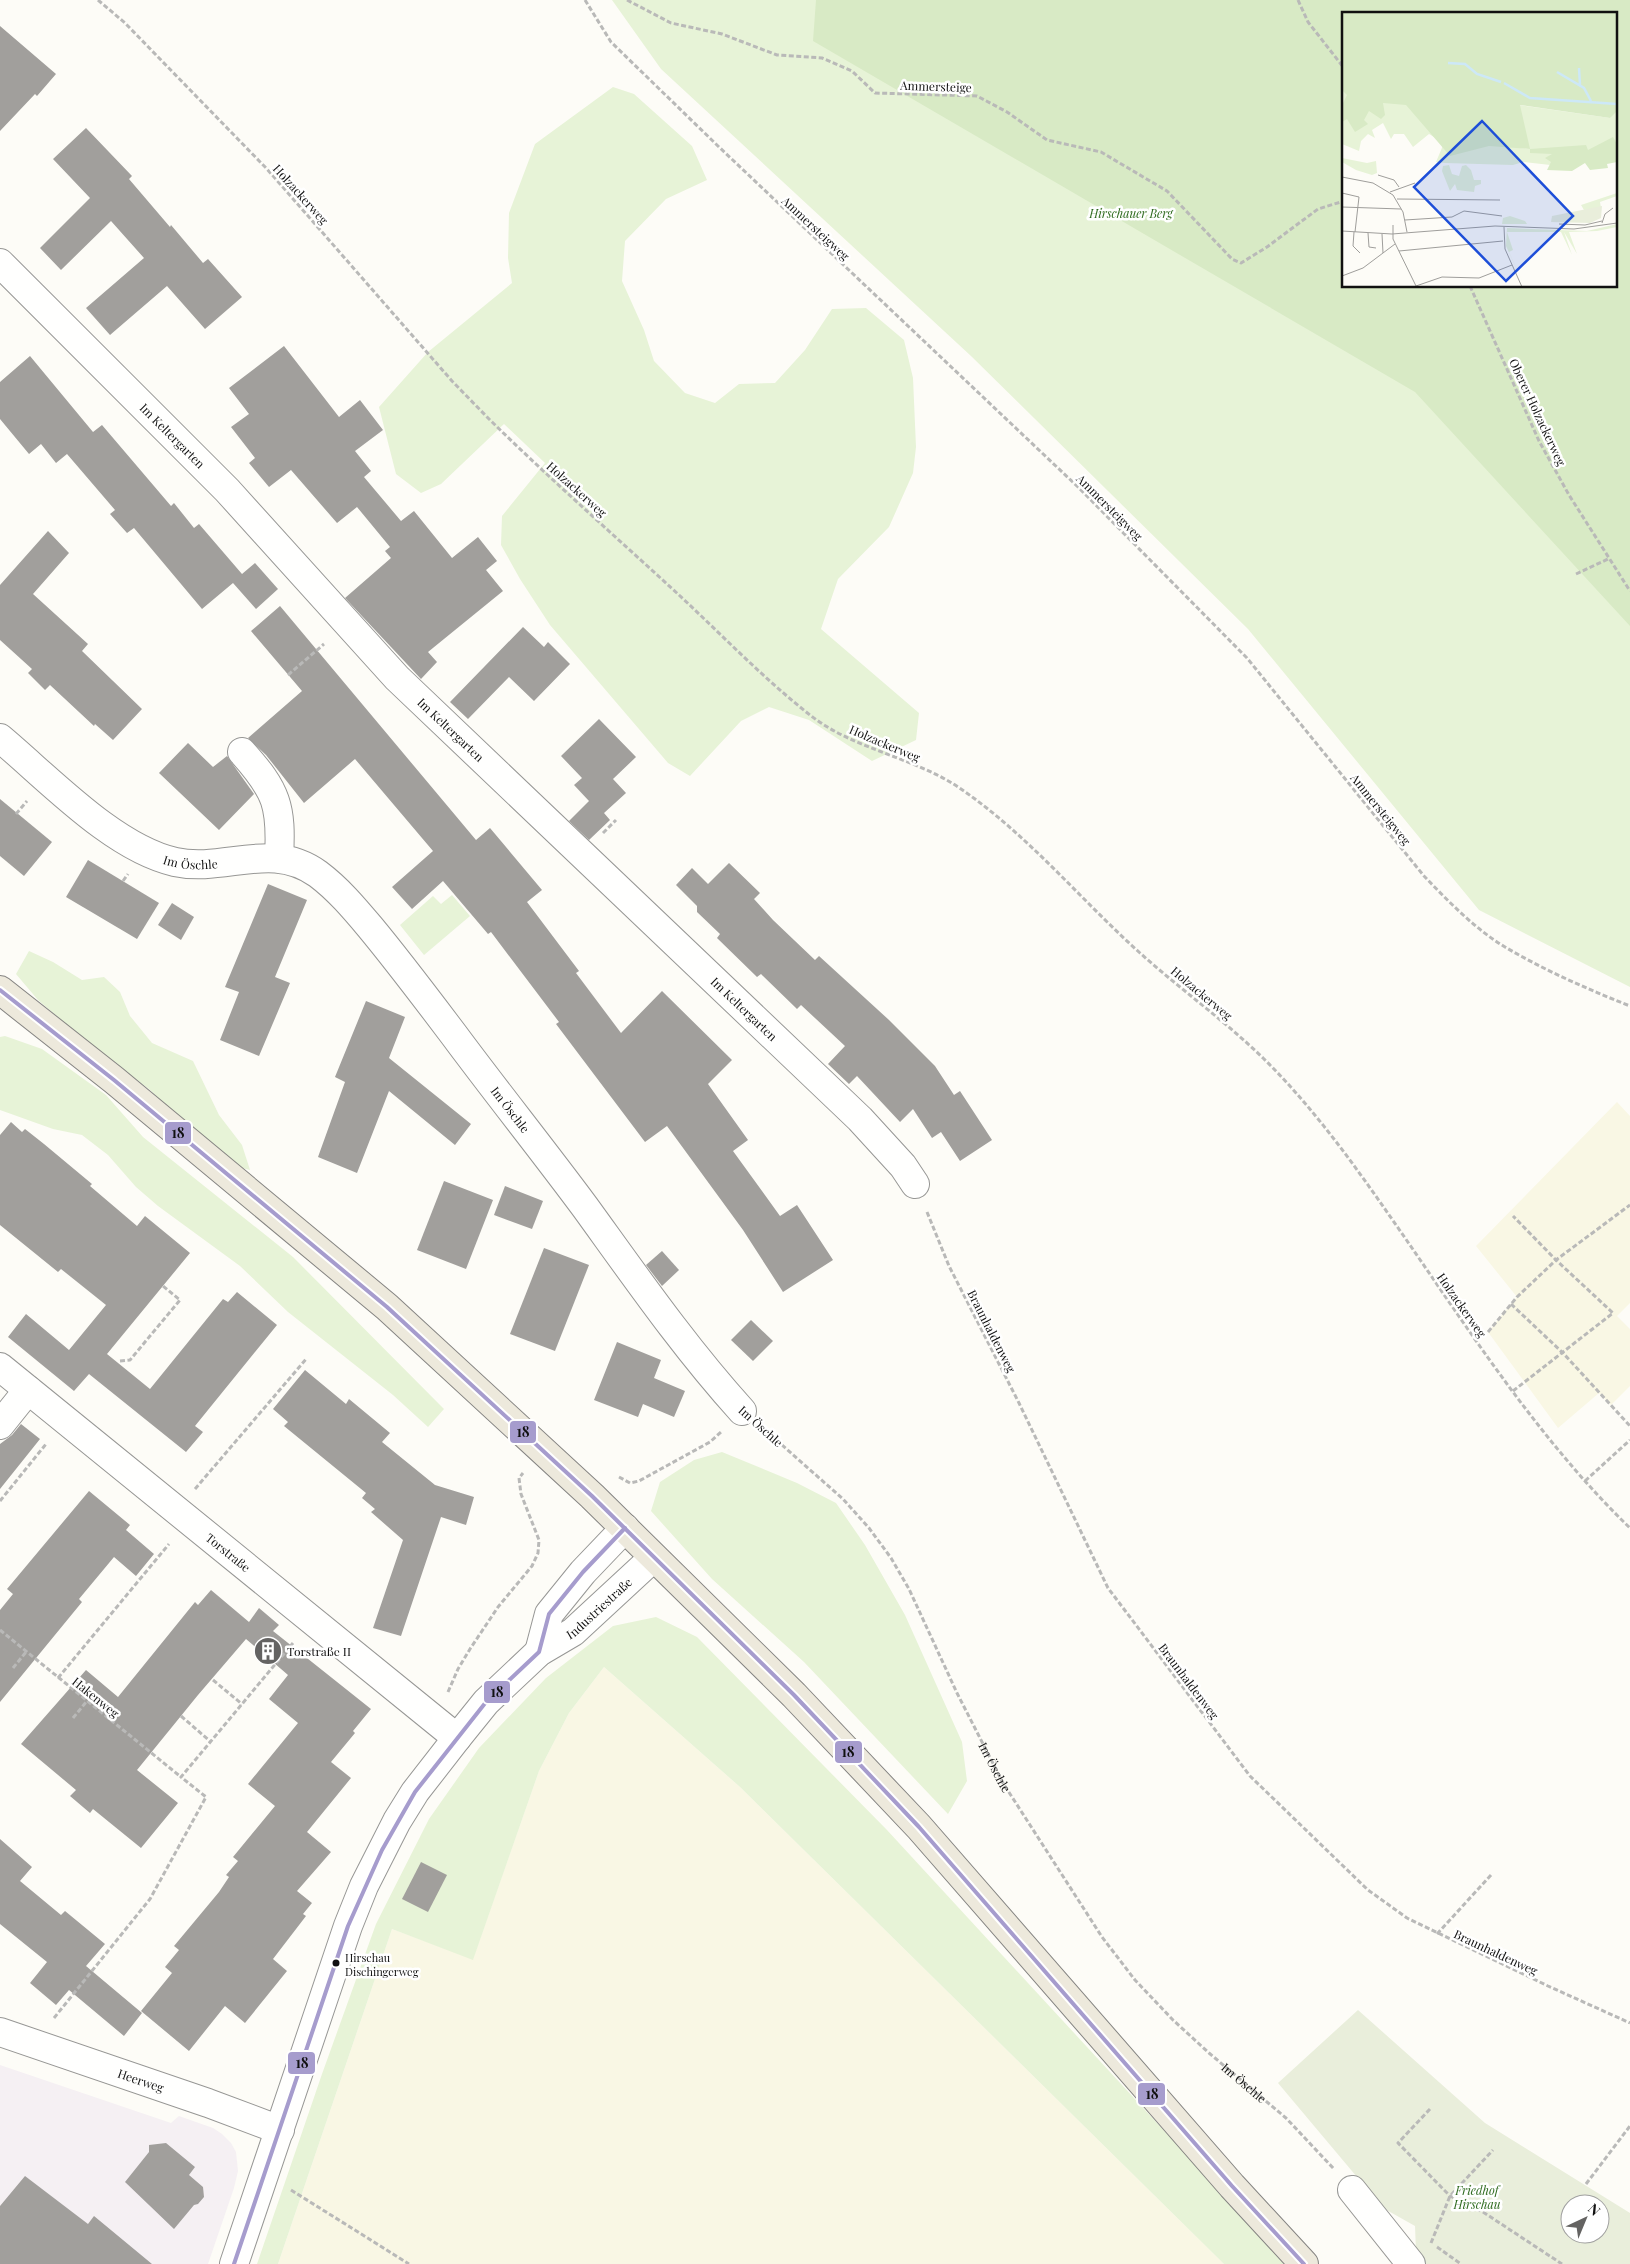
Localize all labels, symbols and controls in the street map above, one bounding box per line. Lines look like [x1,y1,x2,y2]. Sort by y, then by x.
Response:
inset map [1342,12,1618,288]
street label: Ammersteige [899,77,972,95]
street label: Holzackerweg [270,161,333,228]
street label: Ammersteigweg [778,192,854,264]
park label: Hirschauer Berg [1088,205,1174,221]
street label: Oberer Holzackerweg [1506,356,1570,469]
street label: Im Keltergarten [137,400,209,472]
street label: Holzackerweg [544,458,611,521]
street label: Ammersteigweg [1073,470,1147,544]
street label: Im Keltergarten [414,694,488,765]
street label: Holzackerweg [847,721,923,765]
street label: Ammersteigweg [1347,769,1415,848]
street label: Im Öschle [161,851,218,872]
street label: Holzackerweg [1168,963,1237,1024]
street label: Im Keltergarten [708,973,781,1044]
street label: Im Öschle [488,1083,533,1136]
line badge: 18 [164,1121,192,1145]
text: 18 [171,1123,185,1142]
street label: Holzackerweg [1434,1269,1491,1341]
street label: Braunhaldenweg [964,1287,1020,1376]
street label: Im Öschle [735,1402,787,1450]
line badge: 18 [509,1420,537,1444]
text: 18 [516,1422,530,1441]
street label: Torstraße [203,1529,254,1575]
street label: Industriestraße [563,1574,635,1642]
building icon: Torstraße II [253,1636,283,1666]
street label: Braunhaldenweg [1155,1640,1223,1723]
place label: Torstraße II [287,1643,351,1659]
street label: Hakenweg [69,1673,123,1721]
line badge: 18 [483,1680,511,1704]
text: 18 [490,1682,504,1701]
street label: Im Öschle [975,1739,1015,1795]
line badge: 18 [834,1740,863,1764]
text: 18 [841,1742,855,1761]
street label: Braunhaldenweg [1451,1926,1541,1979]
place label: Hirschau Dischingerweg [345,1950,419,1979]
marker: Hirschau Dischingerweg [331,1958,341,1968]
line badge: 18 [287,2051,316,2075]
text: 18 [295,2053,309,2072]
street label: Im Öschle [1218,2059,1270,2106]
street label: Heerweg [116,2065,167,2096]
line badge: 18 [1137,2082,1166,2106]
text: 18 [1145,2084,1159,2103]
park label: Friedhof Hirschau [1453,2182,1501,2212]
north arrow [1560,2194,1610,2244]
text: N [1584,2199,1605,2220]

